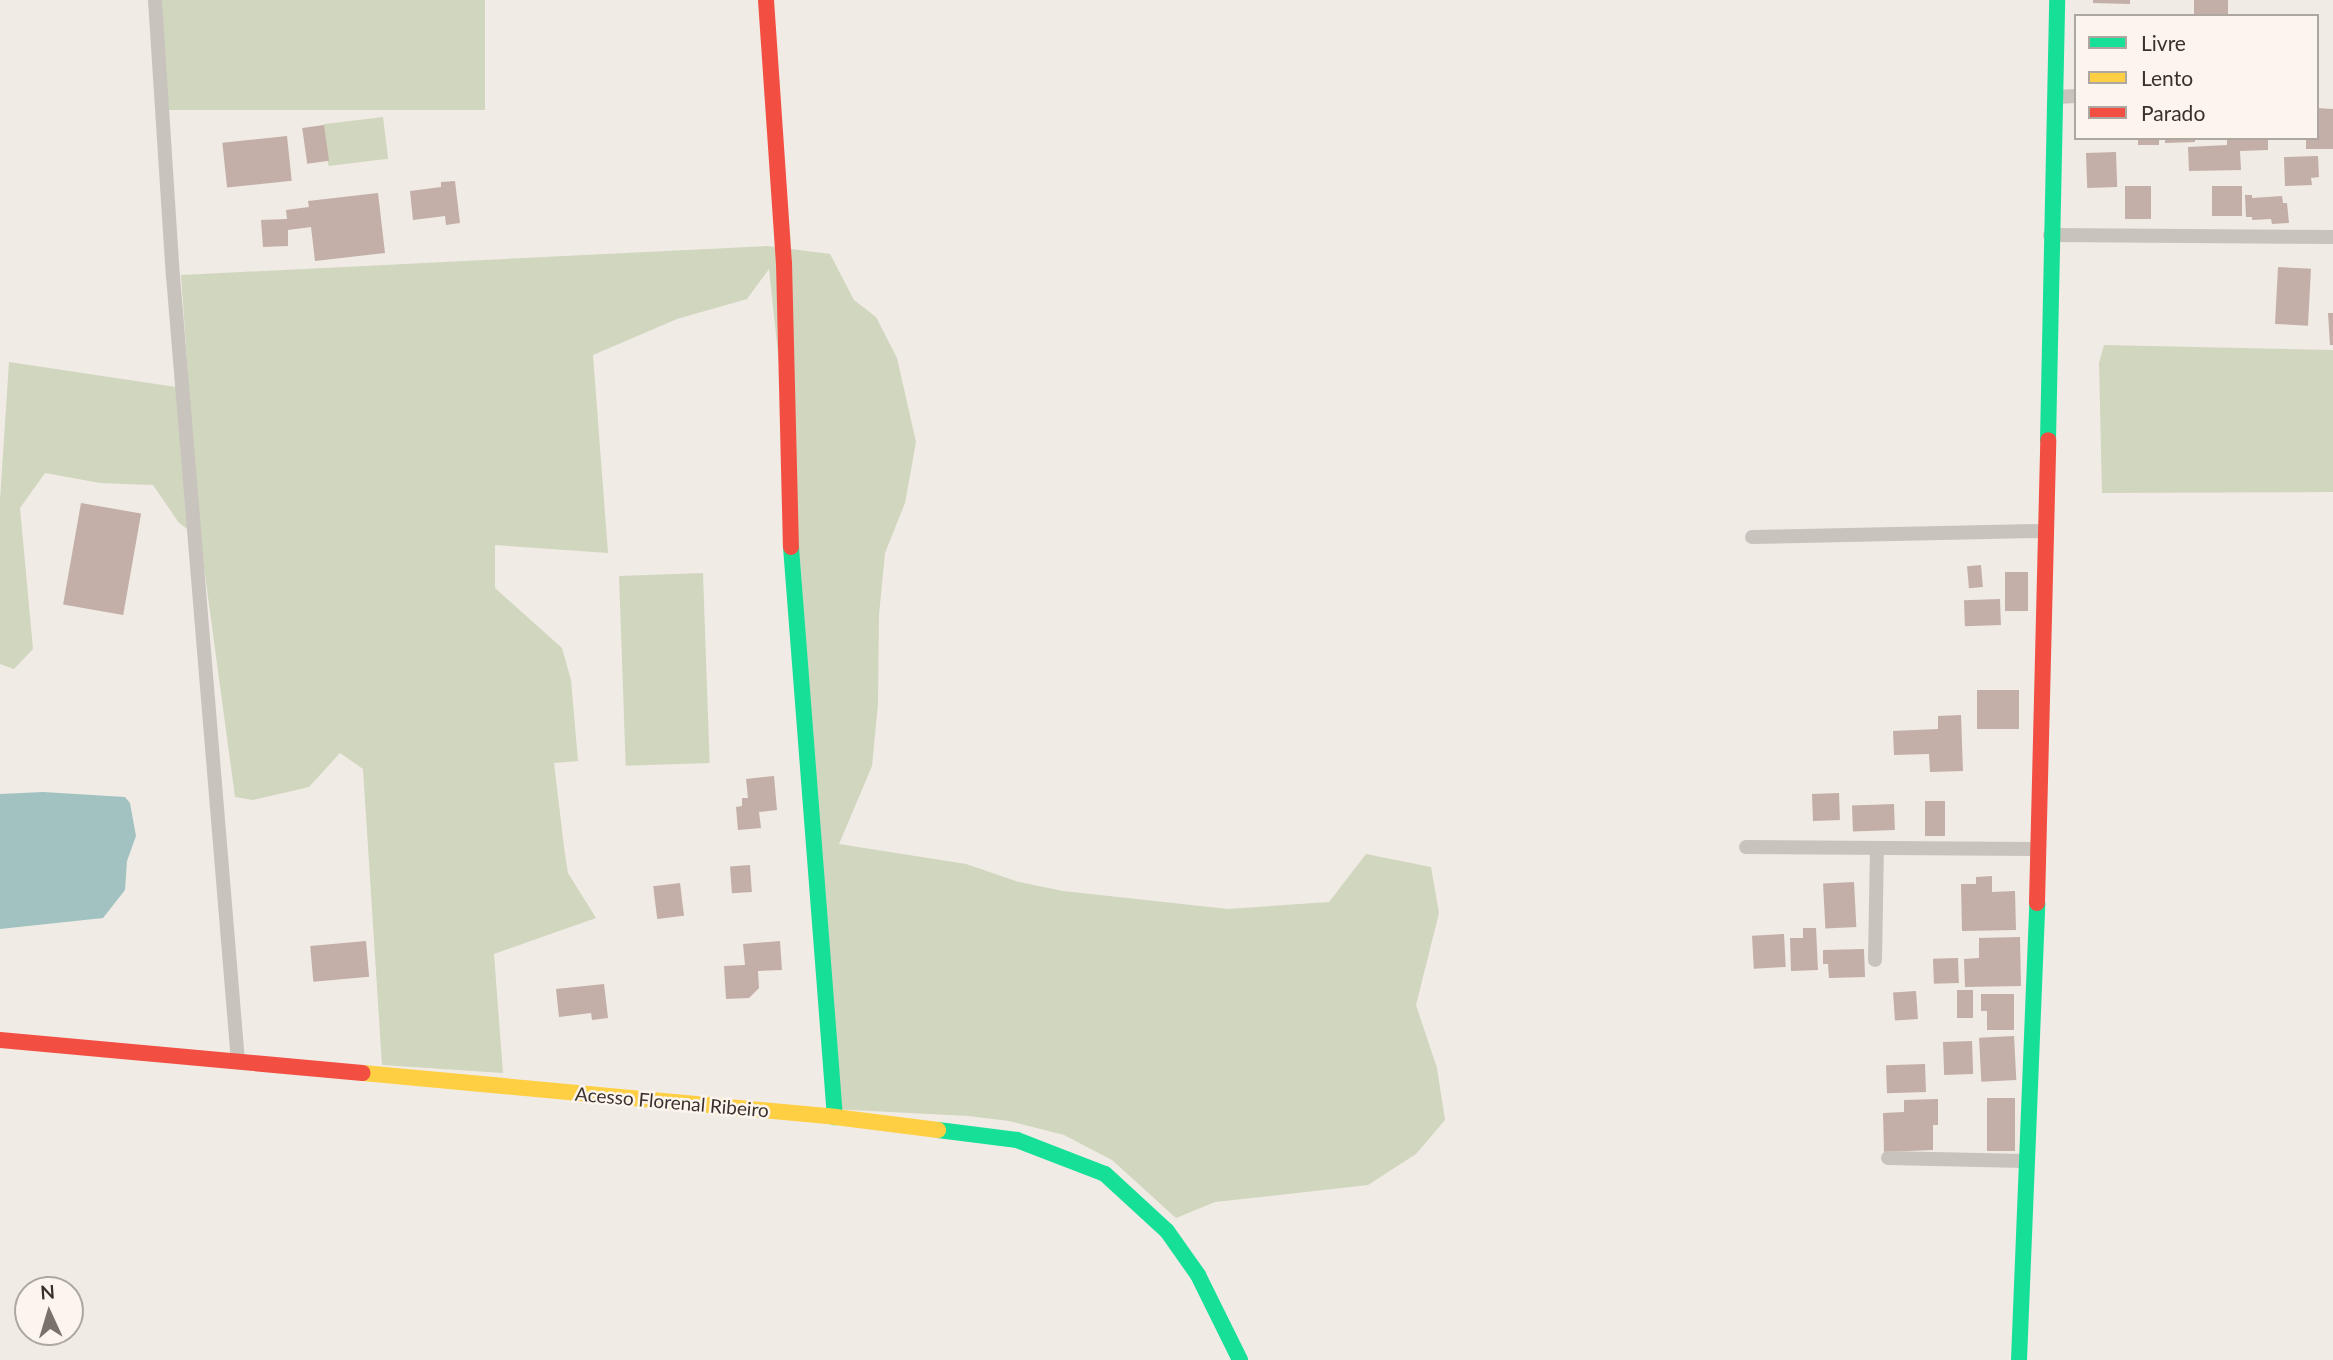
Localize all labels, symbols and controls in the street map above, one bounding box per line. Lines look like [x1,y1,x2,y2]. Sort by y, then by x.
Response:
legend [2074,14,2319,140]
text: Livre [2141,30,2186,55]
text: Lento [2141,65,2193,90]
text: Parado [2141,100,2205,125]
street label: Acesso Florenal Ribeiro [574,1082,770,1122]
north arrow [14,1276,84,1346]
text: N [40,1280,56,1304]

